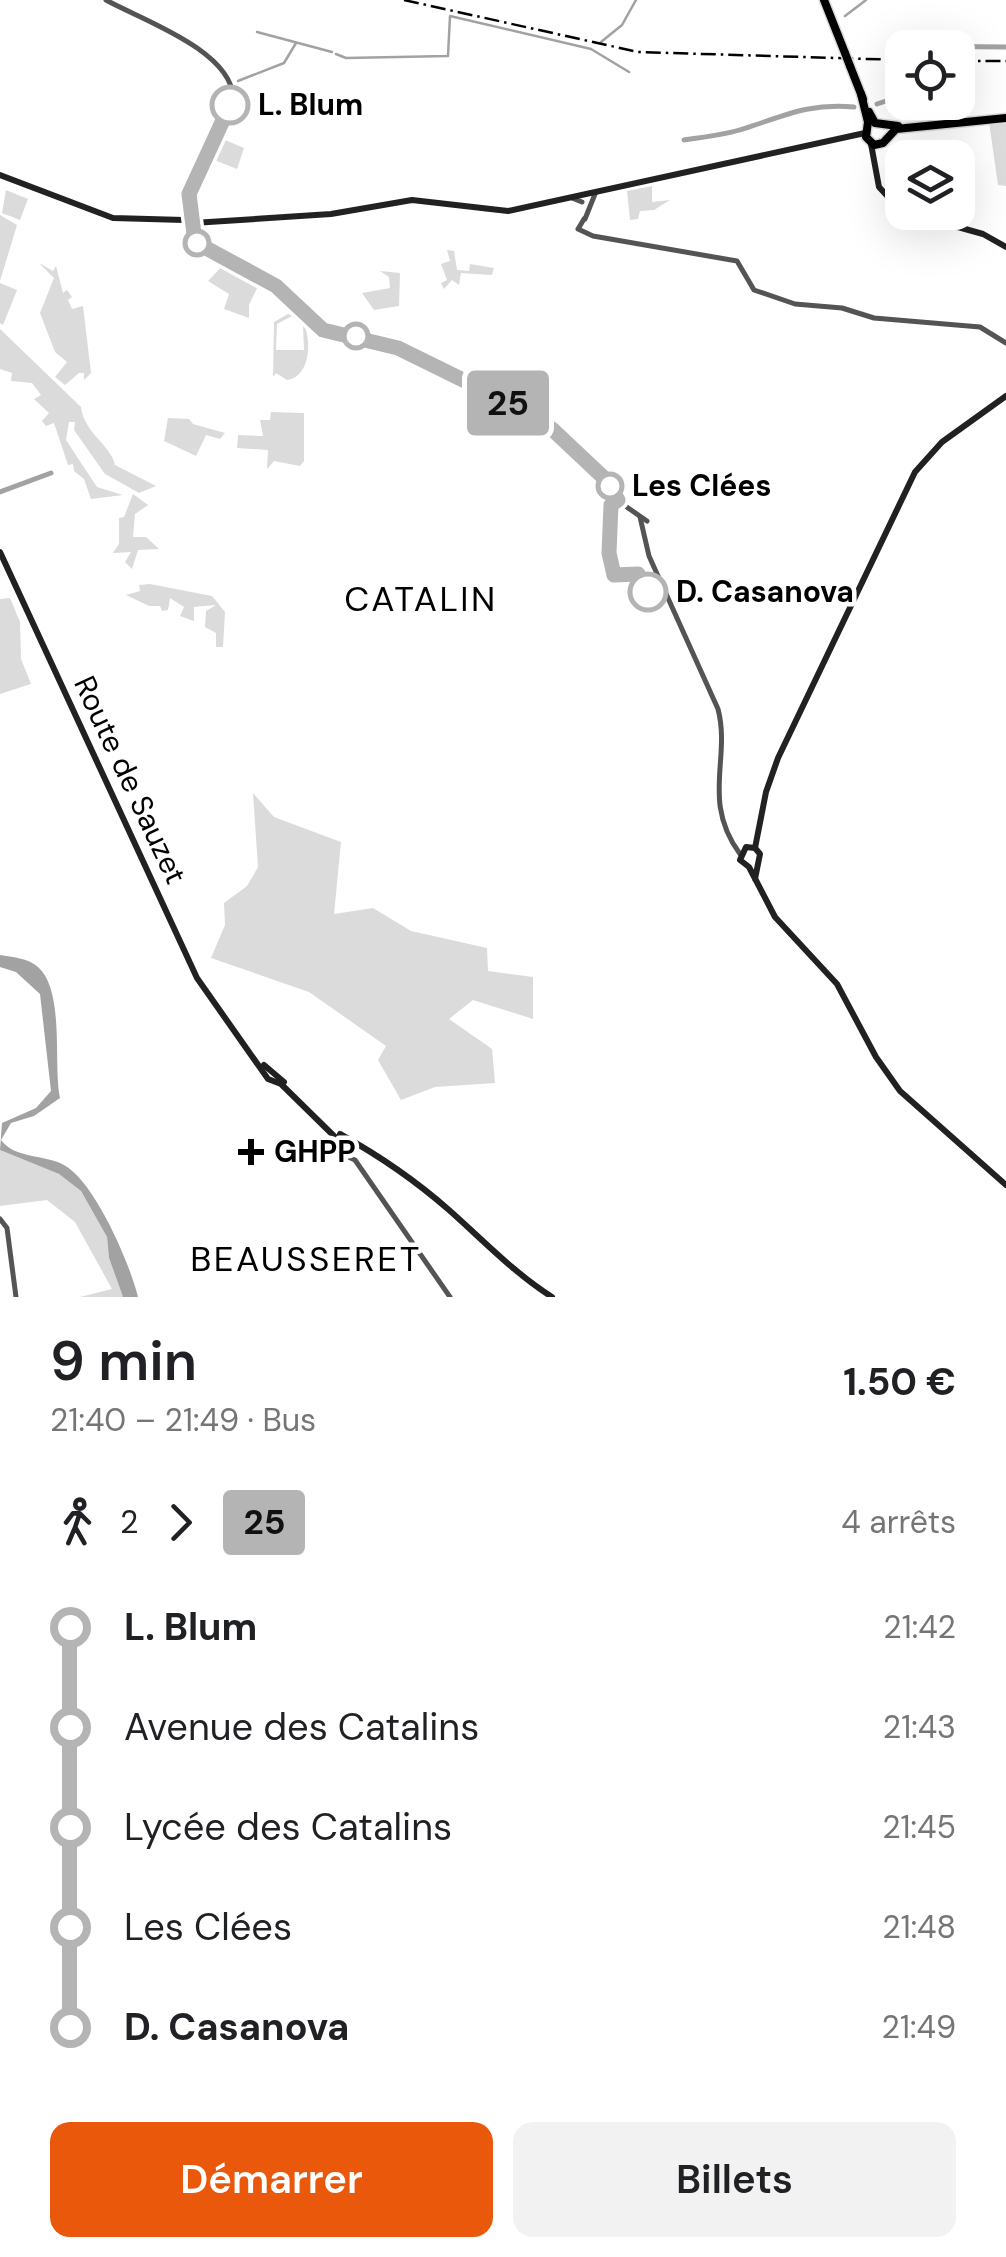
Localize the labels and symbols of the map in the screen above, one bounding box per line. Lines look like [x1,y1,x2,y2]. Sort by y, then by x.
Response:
place label: L. Blum [258,85,363,124]
marker: L. Blum [211,86,249,124]
unlabelled marker [184,230,210,256]
unlabelled marker [343,323,369,349]
line badge: 25 [463,370,553,436]
place label: Les Clées [632,466,771,505]
marker: Les Clées [597,473,623,499]
place label: D. Casanova [676,572,854,611]
marker: D. Casanova [629,573,667,611]
district label: CATALIN [344,576,498,622]
street label: Route de Sauzet [65,670,196,890]
place label: GHPP [274,1132,356,1171]
marker: GHPP [238,1139,264,1165]
district label: BEAUSSERET [190,1236,422,1282]

